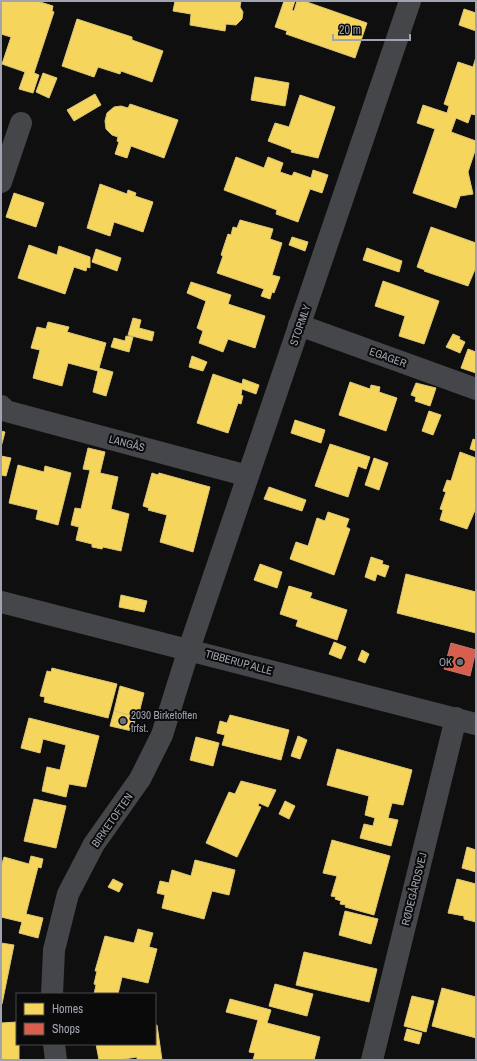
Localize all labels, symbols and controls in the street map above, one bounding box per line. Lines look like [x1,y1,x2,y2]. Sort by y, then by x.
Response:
scale bar [333,16,410,42]
text: 20 m [339,22,361,38]
street label: STORMLY [286,302,314,348]
street label: EGAGER [367,344,409,370]
street label: LANGÅS [108,432,146,454]
street label: TIBBERUP ALLE [204,646,274,678]
place label: OK [439,655,452,669]
marker: OK [455,657,465,667]
place label: 2030 Birketoften trfst. [131,708,197,735]
marker: 2030 Birketoften trfst. [118,716,128,726]
street label: BIRKETOFTEN [88,790,136,850]
street label: RØDEGÅRDSVEJ [398,851,430,927]
legend [16,993,156,1045]
text: Homes [52,1001,83,1017]
text: Shops [52,1021,80,1037]

